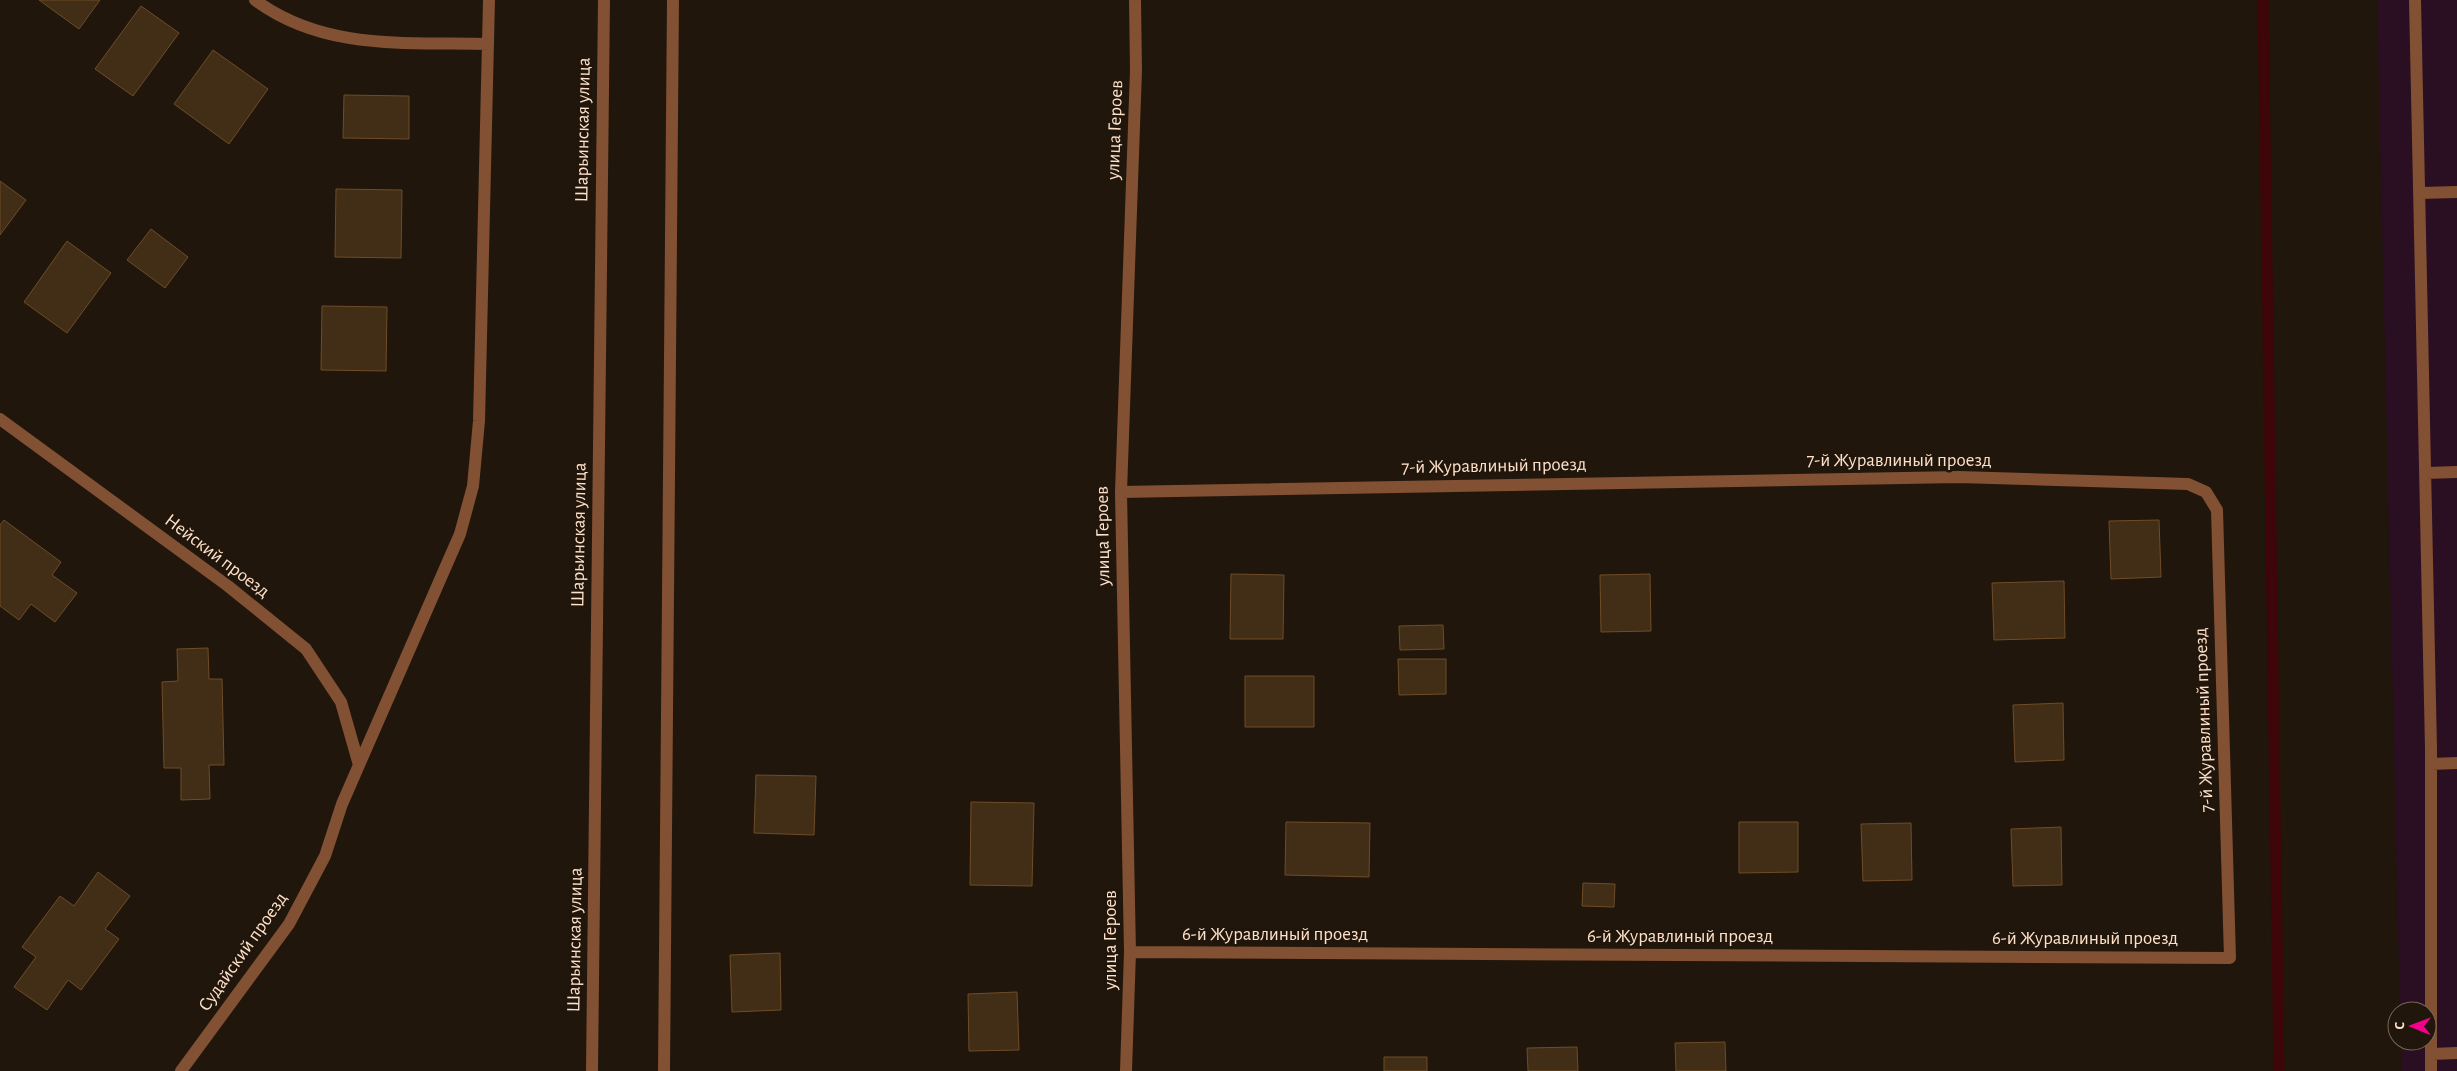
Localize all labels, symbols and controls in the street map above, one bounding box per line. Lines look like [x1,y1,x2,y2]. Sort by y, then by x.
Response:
street label: Шарьинская улица [572,57,594,203]
street label: улица Героев [1104,80,1126,181]
street label: 7-й Журавлиный проезд [1806,451,1992,470]
street label: 7-й Журавлиный проезд [1401,455,1587,477]
street label: Шарьинская улица [568,462,590,608]
street label: улица Героев [1093,486,1113,587]
street label: Нейский проезд [161,511,273,601]
street label: 7-й Журавлиный проезд [2191,627,2217,813]
street label: Шарьинская улица [564,867,586,1013]
street label: Судайский проезд [195,889,291,1015]
street label: улица Героев [1101,890,1120,991]
street label: 6-й Журавлиный проезд [1182,925,1368,944]
street label: 6-й Журавлиный проезд [1587,927,1773,946]
street label: 6-й Журавлиный проезд [1992,929,2178,948]
north arrow [2387,1001,2437,1051]
text: С [2393,1022,2407,1030]

